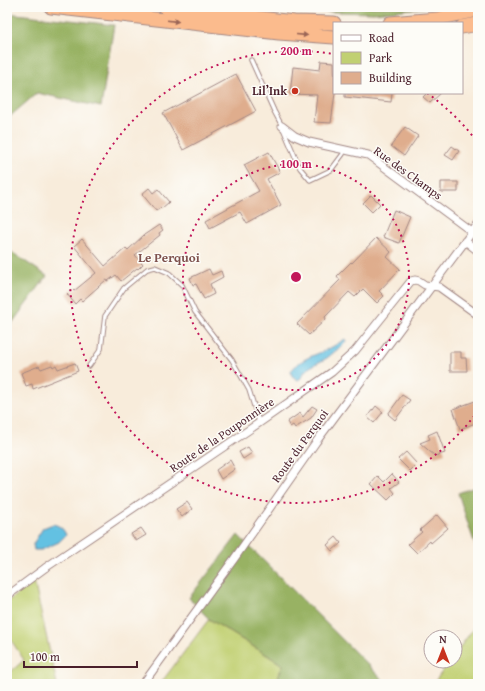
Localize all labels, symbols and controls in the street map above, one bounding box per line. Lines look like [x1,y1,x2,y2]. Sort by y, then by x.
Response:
one-way arrow [167,18,179,24]
legend [333,22,463,94]
text: Road [369,29,395,46]
one-way arrow [296,32,308,39]
text: 200 m [280,42,313,59]
text: Park [369,49,393,66]
text: Building [369,69,412,86]
place label: Lil’Ink [252,82,287,99]
marker: Lil’Ink [290,86,300,96]
street label: Rue des Champs [370,142,446,203]
text: 100 m [280,155,313,172]
district label: Le Perquoi [138,248,200,267]
centre of rings [289,270,303,284]
street label: Route de la Pouponnière [166,393,278,476]
street label: Route du Perquoi [267,405,332,486]
north arrow [423,629,463,669]
text: N [439,631,447,647]
scale bar [24,643,137,669]
text: 100 m [30,648,60,665]

